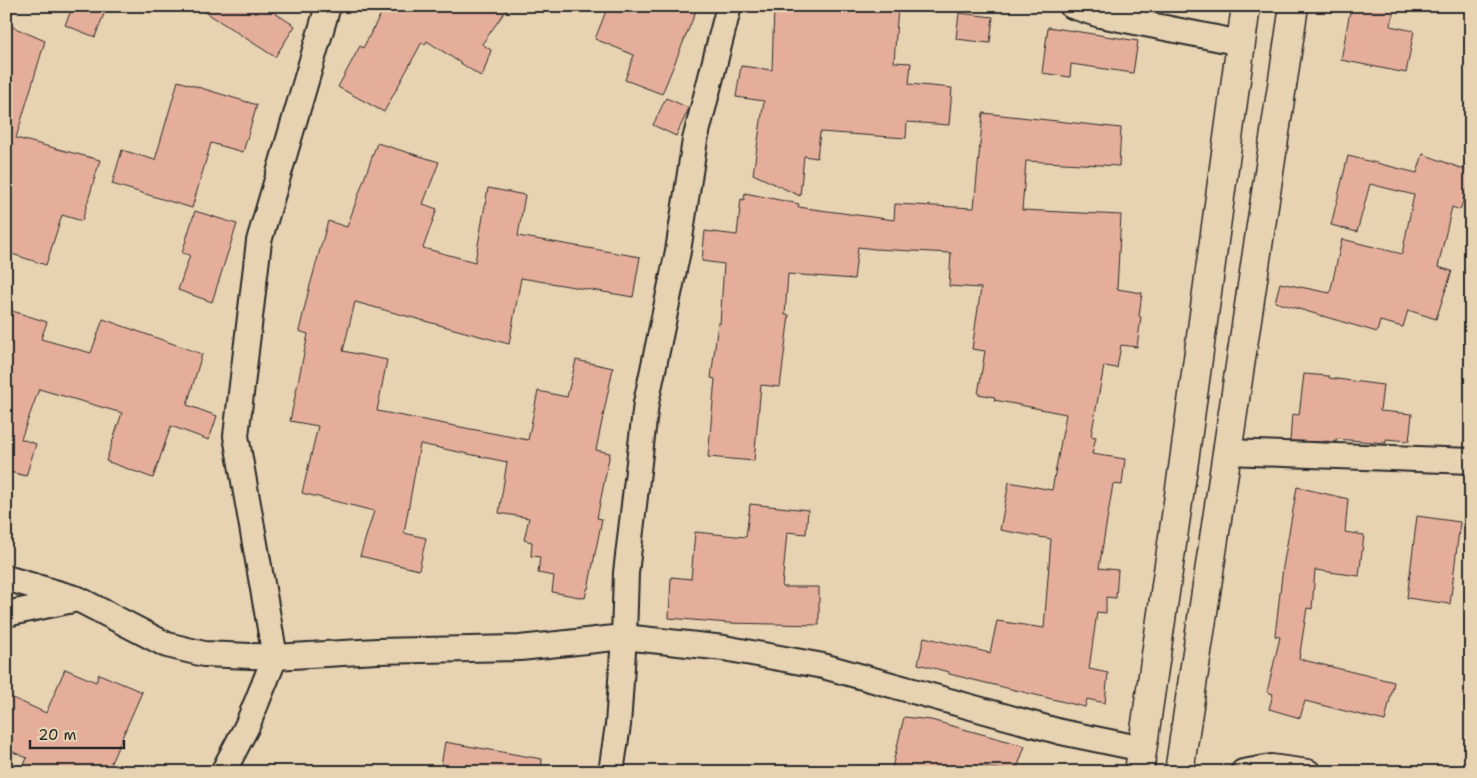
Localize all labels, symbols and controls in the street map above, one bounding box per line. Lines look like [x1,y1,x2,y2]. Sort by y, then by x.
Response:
scale bar [30,718,124,750]
text: 20 m [38,725,77,745]

